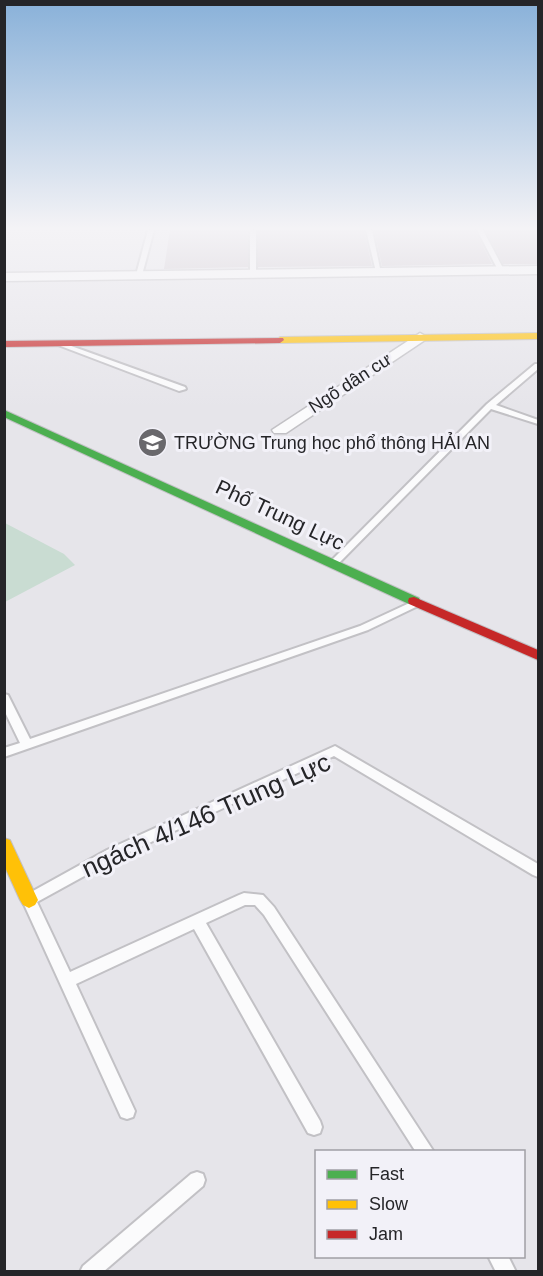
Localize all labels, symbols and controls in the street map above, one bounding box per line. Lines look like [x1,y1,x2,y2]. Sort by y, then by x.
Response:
street label: Ngõ dân cư [305,349,395,417]
school or university icon: TRƯỜNG Trung học phổ thông HẢI AN [137,427,169,459]
place label: TRƯỜNG Trung học phổ thông HẢI AN [174,432,490,453]
street label: Phố Trung Lực [212,475,348,554]
street label: ngách 4/146 Trung Lực [77,747,335,883]
legend [315,1150,525,1258]
text: Fast [369,1164,404,1184]
text: Slow [369,1194,409,1214]
text: Jam [369,1224,403,1244]

